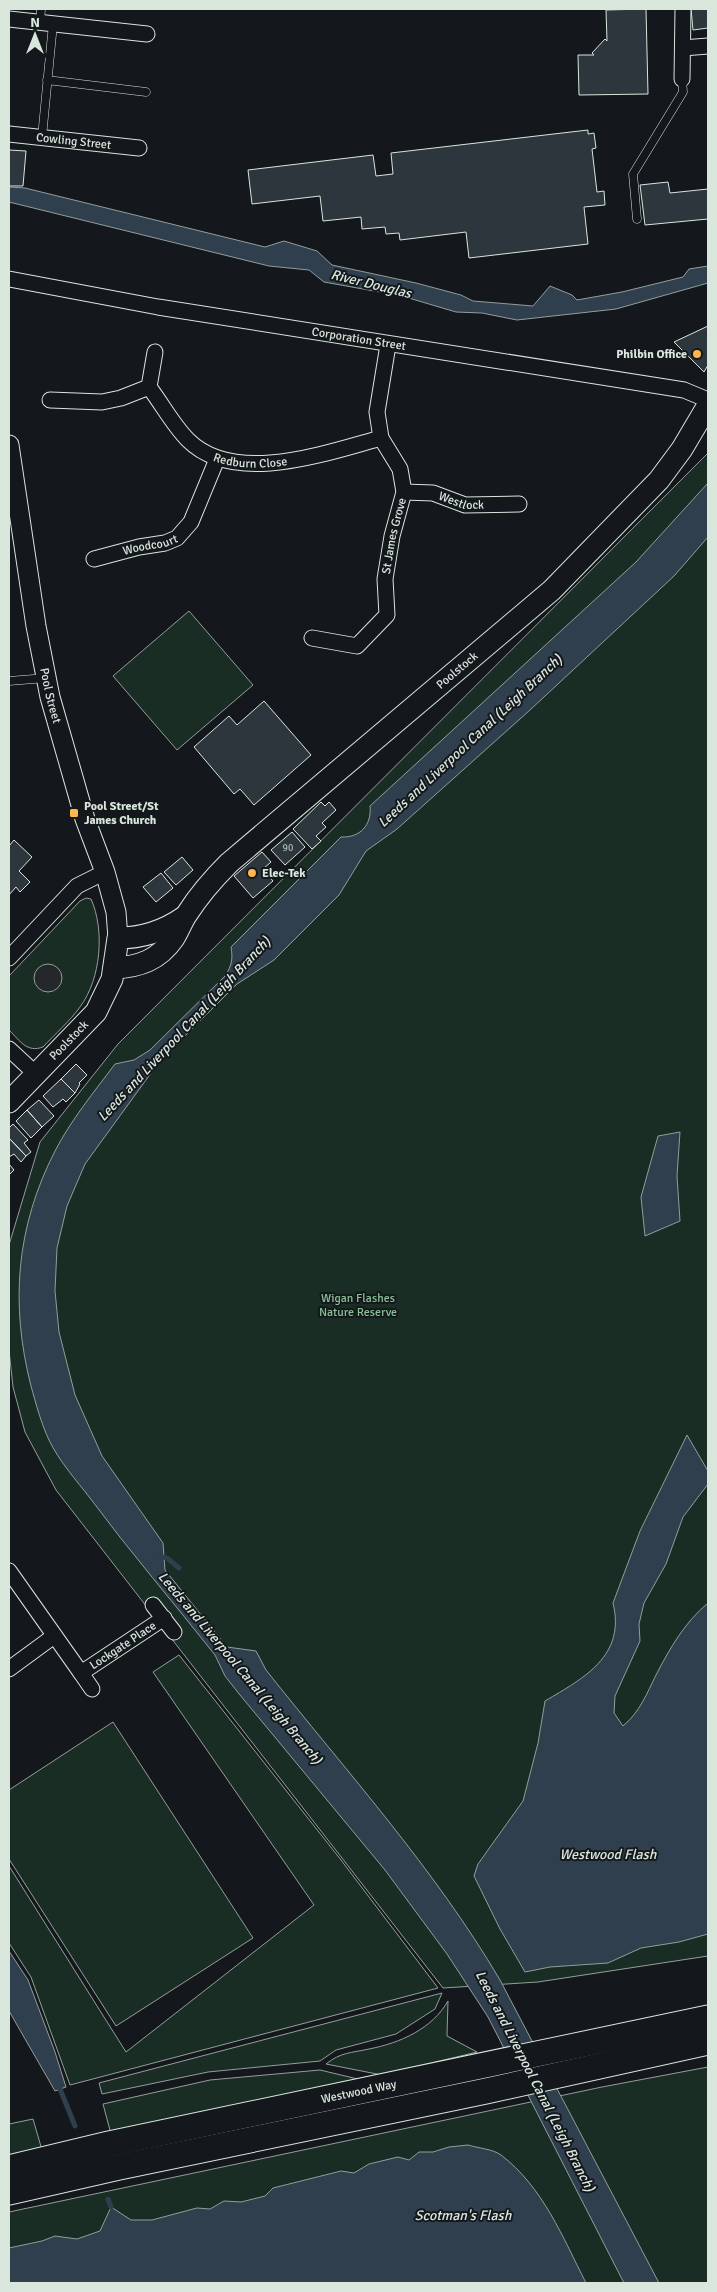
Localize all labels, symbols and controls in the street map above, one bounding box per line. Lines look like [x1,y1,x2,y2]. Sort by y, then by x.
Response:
north arrow [10,10,60,60]
text: N [30,14,40,31]
street label: Cowling Street [35,129,112,152]
water label: River Douglas [329,266,415,303]
street label: Corporation Street [311,324,407,354]
place label: Philbin Office [616,347,687,362]
marker: Philbin Office [691,348,703,360]
street label: Redburn Close [212,450,288,471]
street label: Westlock [437,488,484,513]
street label: St James Grove [378,496,410,575]
street label: Woodcourt [121,531,180,559]
street label: Poolstock [433,648,481,692]
water label: Leeds and Liverpool Canal (Leigh Branch) [374,650,567,831]
street label: Pool Street [37,667,65,725]
place label: Pool Street/St James Church [84,799,159,828]
marker: Pool Street/St James Church [68,807,80,819]
house number: 90 [283,842,293,854]
place label: Elec-Tek [262,866,306,881]
marker: Elec-Tek [246,867,258,879]
water label: Leeds and Liverpool Canal (Leigh Branch) [94,932,275,1125]
street label: Poolstock [46,1017,91,1063]
park label: Wigan Flashes Nature Reserve [319,1291,397,1320]
water label: Leeds and Liverpool Canal (Leigh Branch) [154,1568,326,1769]
street label: Lockgate Place [87,1618,159,1673]
water label: Westwood Flash [560,1846,657,1863]
water label: Leeds and Liverpool Canal (Leigh Branch) [472,1968,599,2196]
street label: Westwood Way [320,2076,398,2107]
water label: Scotman's Flash [415,2207,512,2224]

